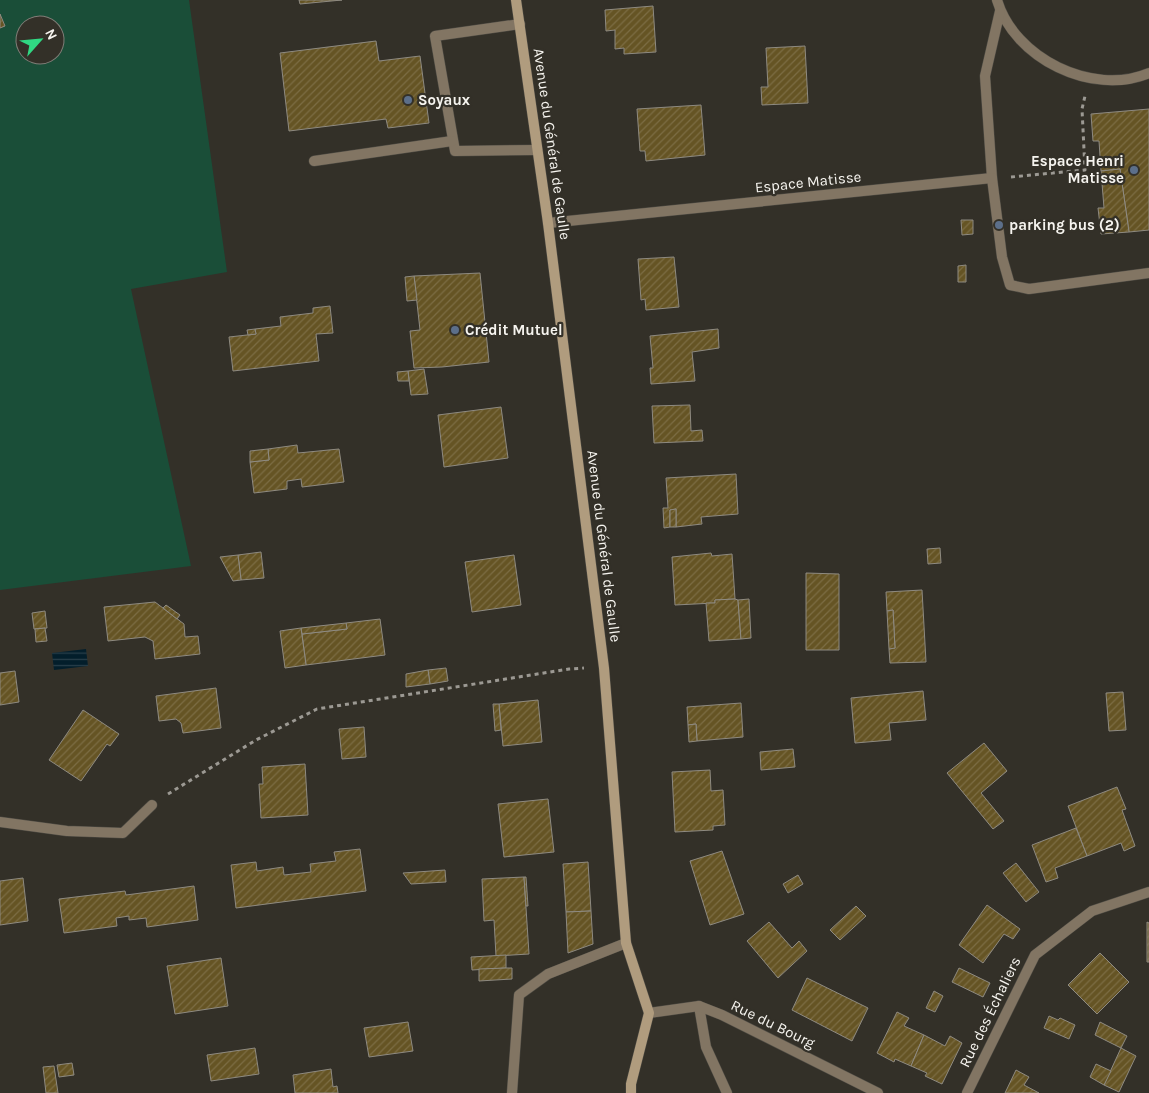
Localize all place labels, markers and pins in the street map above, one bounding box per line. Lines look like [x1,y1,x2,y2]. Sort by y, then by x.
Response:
place label: Soyaux [418,91,471,109]
marker: Soyaux [402,94,414,106]
place label: Espace Henri Matisse [1031,152,1124,187]
marker: Espace Henri Matisse [1128,164,1140,176]
place label: parking bus (2) [1009,216,1120,234]
marker: parking bus (2) [993,219,1005,231]
place label: Crédit Mutuel [465,321,563,339]
marker: Crédit Mutuel [449,324,461,336]

